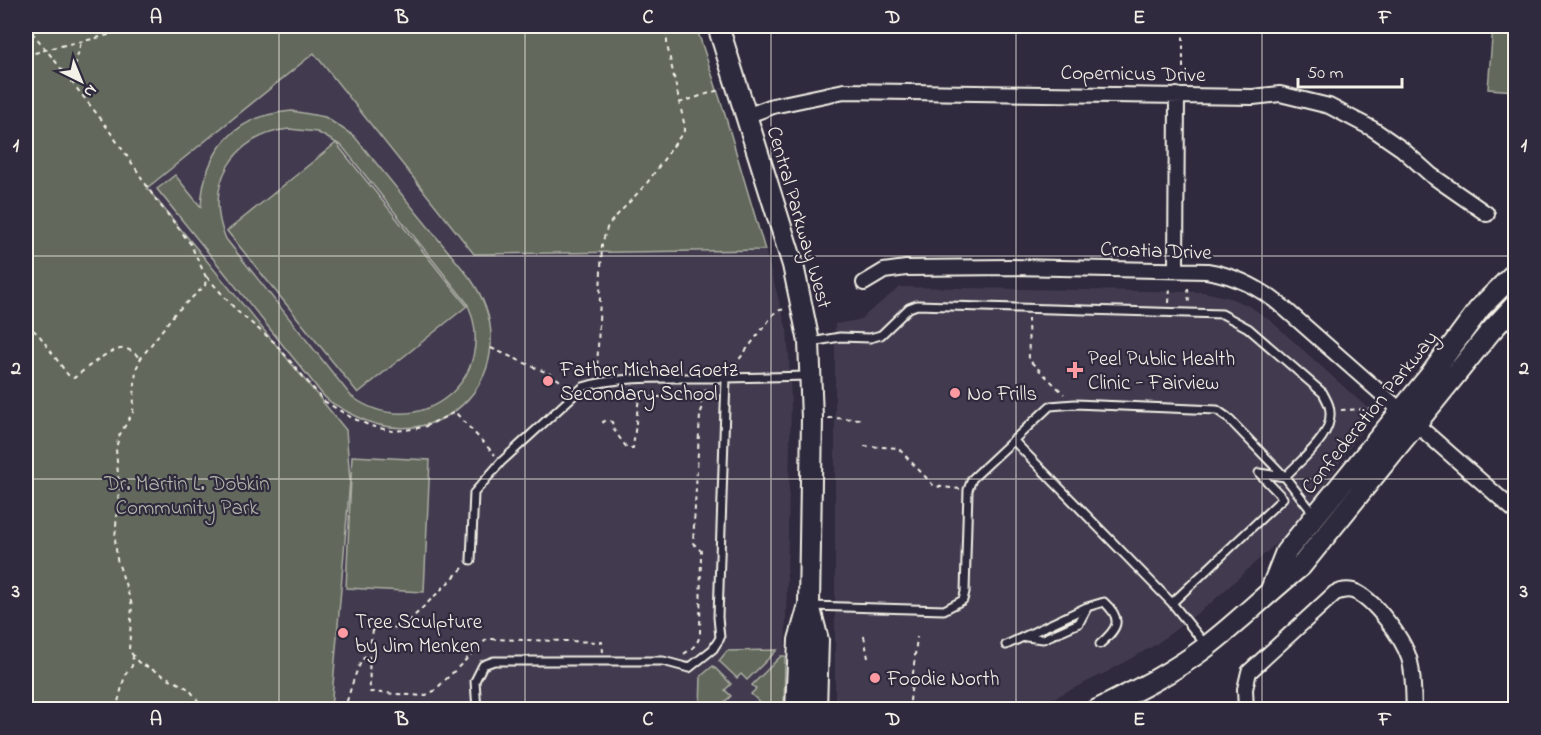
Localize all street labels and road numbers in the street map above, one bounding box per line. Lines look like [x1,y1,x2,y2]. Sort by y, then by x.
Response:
street label: Copernicus Drive [1060,59,1206,91]
street label: Central Parkway West [756,123,838,313]
street label: Croatia Drive [1100,235,1213,269]
street label: Confederation Parkway [1295,325,1448,503]

